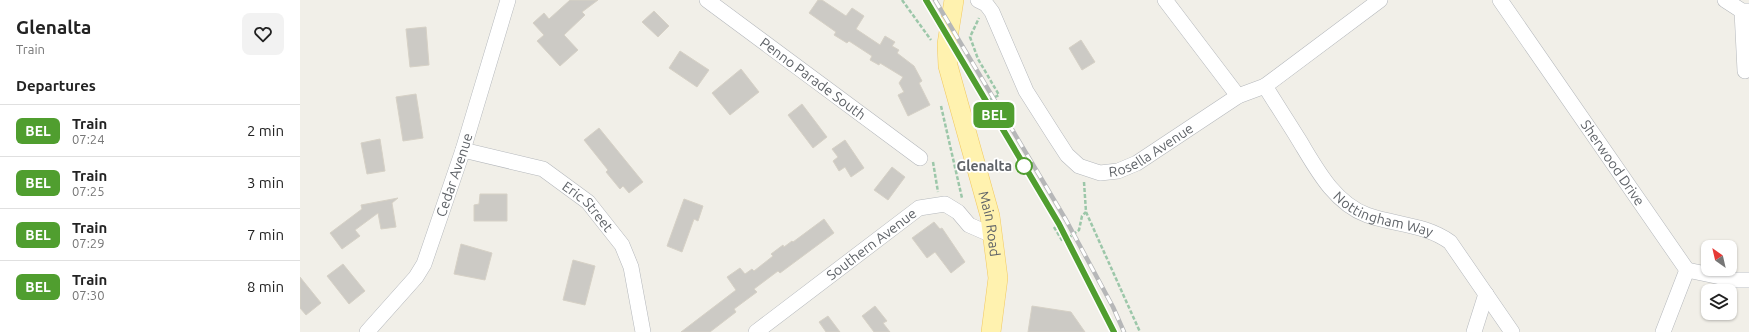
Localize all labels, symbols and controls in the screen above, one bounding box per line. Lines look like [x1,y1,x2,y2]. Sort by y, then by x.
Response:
button: heart [242,13,284,55]
text: Glenalta [16,16,91,38]
street label: Penno Parade South [757,34,869,123]
text: Train [16,42,45,56]
text: Departures [16,77,96,94]
line badge: BEL [971,102,1017,128]
text: BEL [981,107,1007,123]
text: Train [72,115,107,132]
street label: Sherwood Drive [1578,117,1648,209]
street label: Rosella Avenue [1108,120,1196,180]
text: 2 min [247,122,284,139]
text: BEL [25,123,51,139]
street label: Cedar Avenue [433,131,476,219]
text: 07:24 [72,132,105,146]
marker: Glenalta [1015,157,1033,175]
place label: Glenalta [957,158,1012,174]
text: Train [72,167,107,184]
text: 3 min [247,174,284,191]
text: BEL [25,175,51,191]
street label: Eric Street [559,178,617,235]
text: 07:25 [72,184,105,198]
street label: Nottingham Way [1330,188,1435,240]
street label: Main Road [975,189,1003,257]
street label: Southern Avenue [823,205,919,283]
text: Train [72,219,107,236]
text: 7 min [247,226,284,243]
text: BEL [25,227,51,243]
text: 07:29 [72,236,105,250]
north arrow [1701,240,1737,276]
map controls [1701,240,1737,320]
text: Train [72,271,107,288]
text: 8 min [247,278,284,295]
text: BEL [25,279,51,295]
button: layers [1701,284,1737,320]
text: 07:30 [72,288,105,302]

